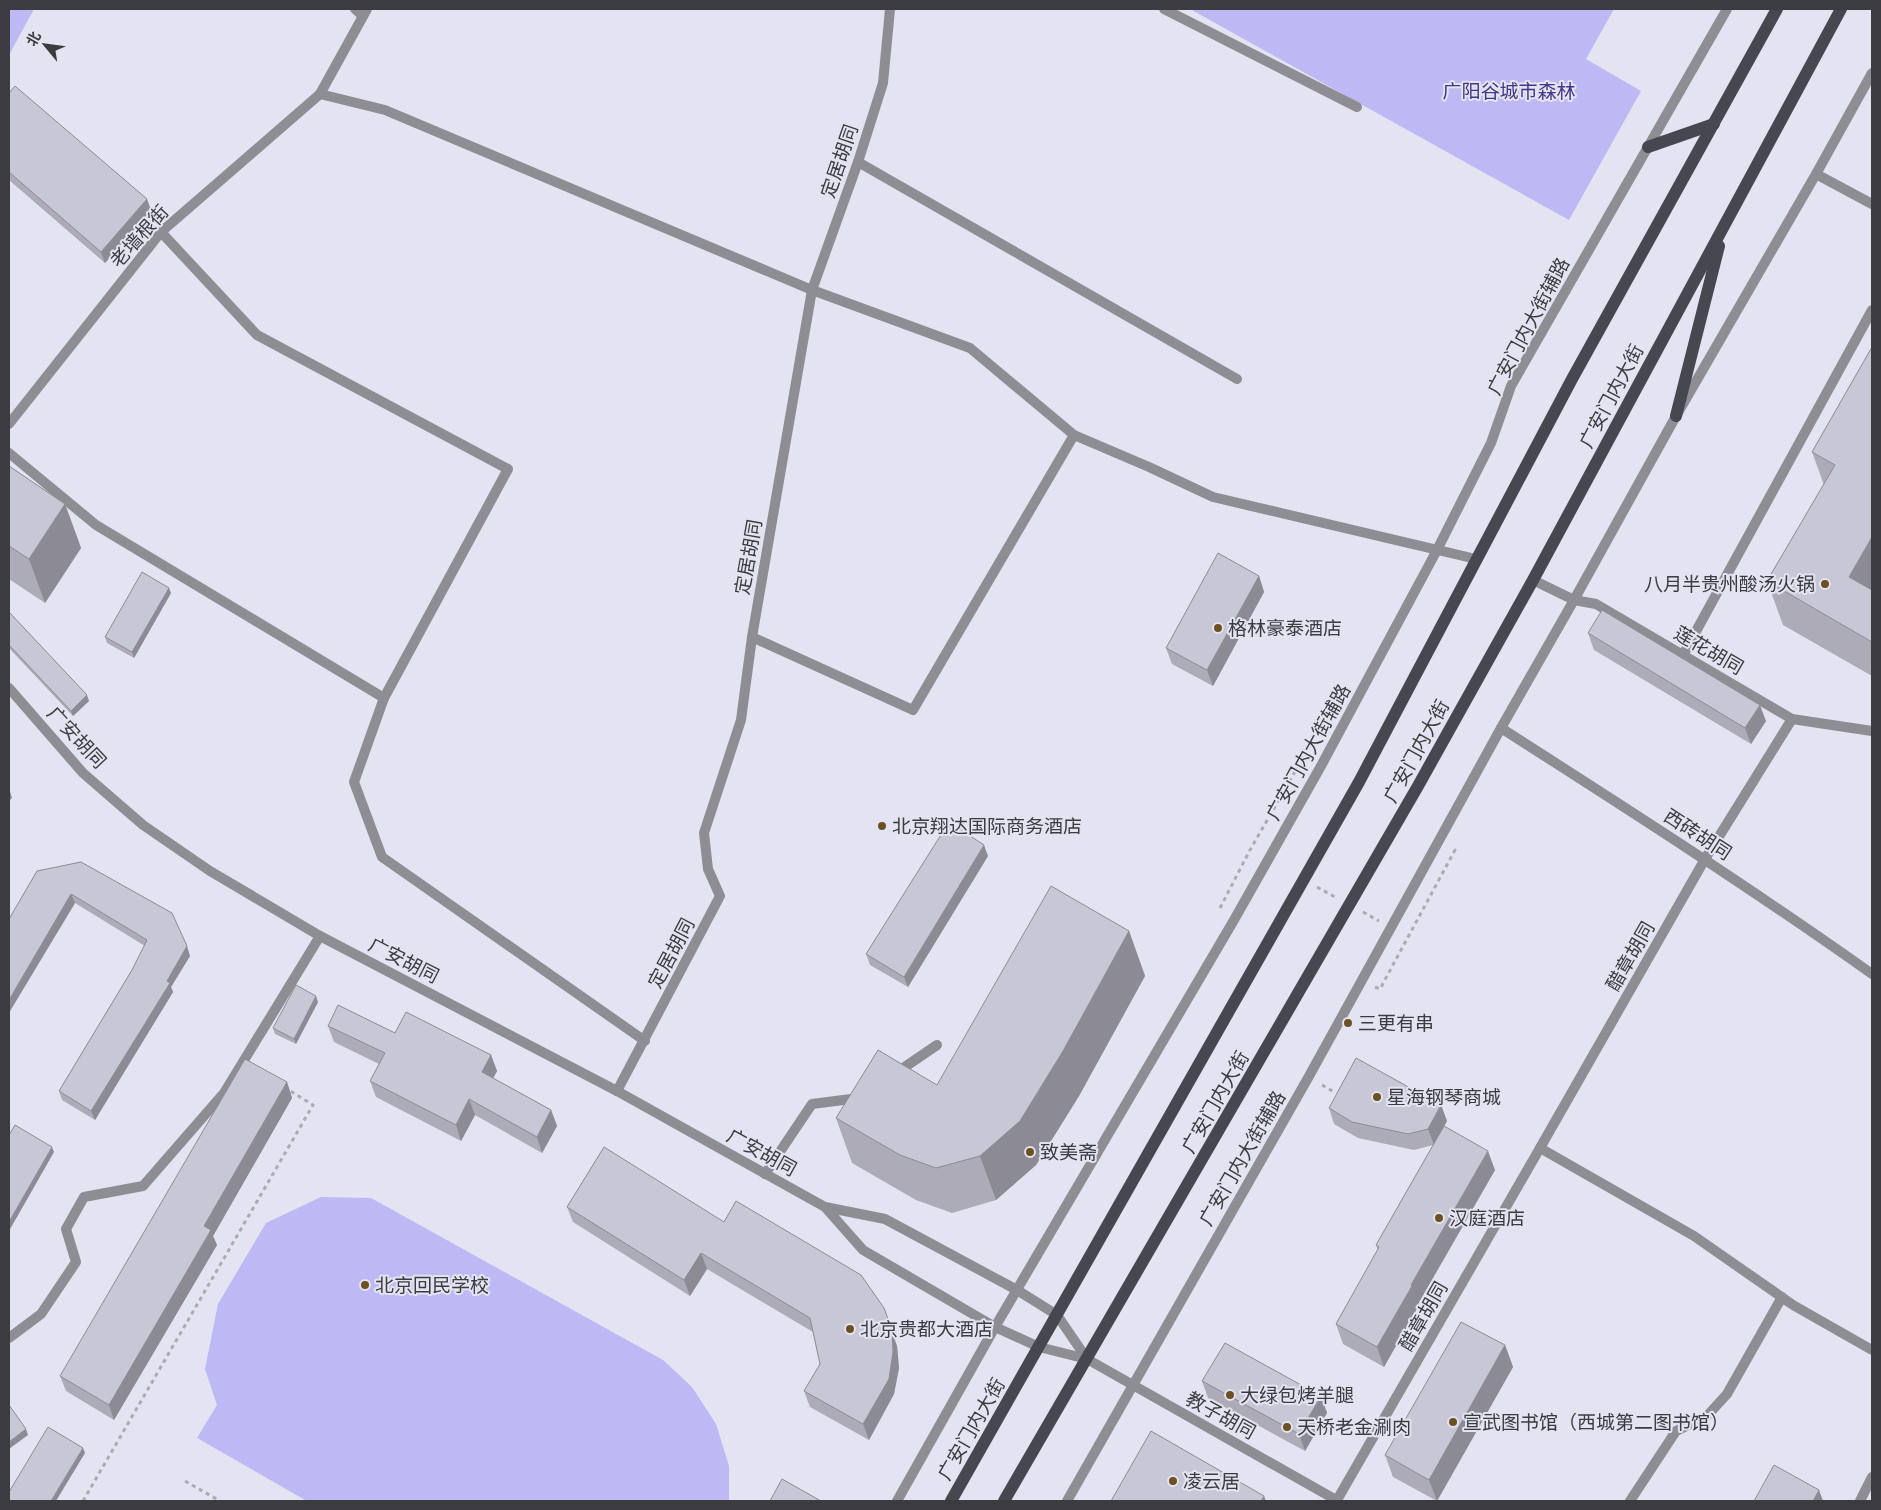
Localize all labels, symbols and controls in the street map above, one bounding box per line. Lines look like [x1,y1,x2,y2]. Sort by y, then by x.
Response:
north arrow [20,20,70,70]
text: 北 [22,28,45,49]
park label: 广阳谷城市森林 [1442,79,1576,103]
street label: 定居胡同 [815,121,863,201]
street label: 老墙根街 [105,200,173,272]
street label: 广安门内大街辅路 [1482,253,1574,399]
street label: 广安门内大街 [1574,340,1648,452]
street label: 定居胡同 [730,517,766,597]
place label: 八月半贵州酸汤火锅 [1644,572,1815,596]
marker: 八月半贵州酸汤火锅 [1819,578,1831,590]
place label: 格林豪泰酒店 [1228,616,1342,640]
street label: 莲花胡同 [1670,621,1748,679]
marker: 格林豪泰酒店 [1212,622,1224,634]
street label: 广安门内大街辅路 [1261,680,1355,824]
street label: 广安门内大街 [1378,695,1454,807]
street label: 广安胡同 [42,701,112,773]
street label: 西砖胡同 [1660,803,1736,865]
place label: 北京翔达国际商务酒店 [892,814,1082,838]
marker: 北京翔达国际商务酒店 [876,820,888,832]
street label: 定居胡同 [643,914,699,992]
street label: 醋章胡同 [1601,917,1659,995]
street label: 广安胡同 [365,932,443,988]
place label: 三更有串 [1358,1011,1434,1035]
marker: 三更有串 [1342,1017,1354,1029]
street label: 广安门内大街 [1176,1047,1254,1157]
place label: 星海钢琴商城 [1387,1085,1501,1109]
street label: 广安门内大街辅路 [1194,1086,1290,1230]
marker: 星海钢琴商城 [1371,1091,1383,1103]
street label: 广安胡同 [723,1123,801,1181]
place label: 致美斋 [1040,1140,1097,1164]
marker: 致美斋 [1024,1146,1036,1158]
place label: 汉庭酒店 [1449,1206,1525,1230]
marker: 汉庭酒店 [1433,1212,1445,1224]
place label: 北京回民学校 [375,1273,489,1297]
street label: 醋章胡同 [1394,1277,1452,1355]
marker: 北京回民学校 [359,1279,371,1291]
place label: 北京贵都大酒店 [860,1317,993,1341]
marker: 北京贵都大酒店 [844,1323,856,1335]
street label: 广安门内大街 [932,1374,1010,1484]
place label: 大绿包烤羊腿 [1240,1383,1354,1407]
street label: 教子胡同 [1182,1386,1260,1444]
marker: 大绿包烤羊腿 [1224,1389,1236,1401]
place label: 宣武图书馆（西城第二图书馆） [1463,1410,1729,1434]
place label: 天桥老金涮肉 [1297,1415,1411,1439]
marker: 宣武图书馆（西城第二图书馆） [1447,1416,1459,1428]
marker: 天桥老金涮肉 [1281,1421,1293,1433]
place label: 凌云居 [1183,1469,1240,1493]
marker: 凌云居 [1167,1475,1179,1487]

